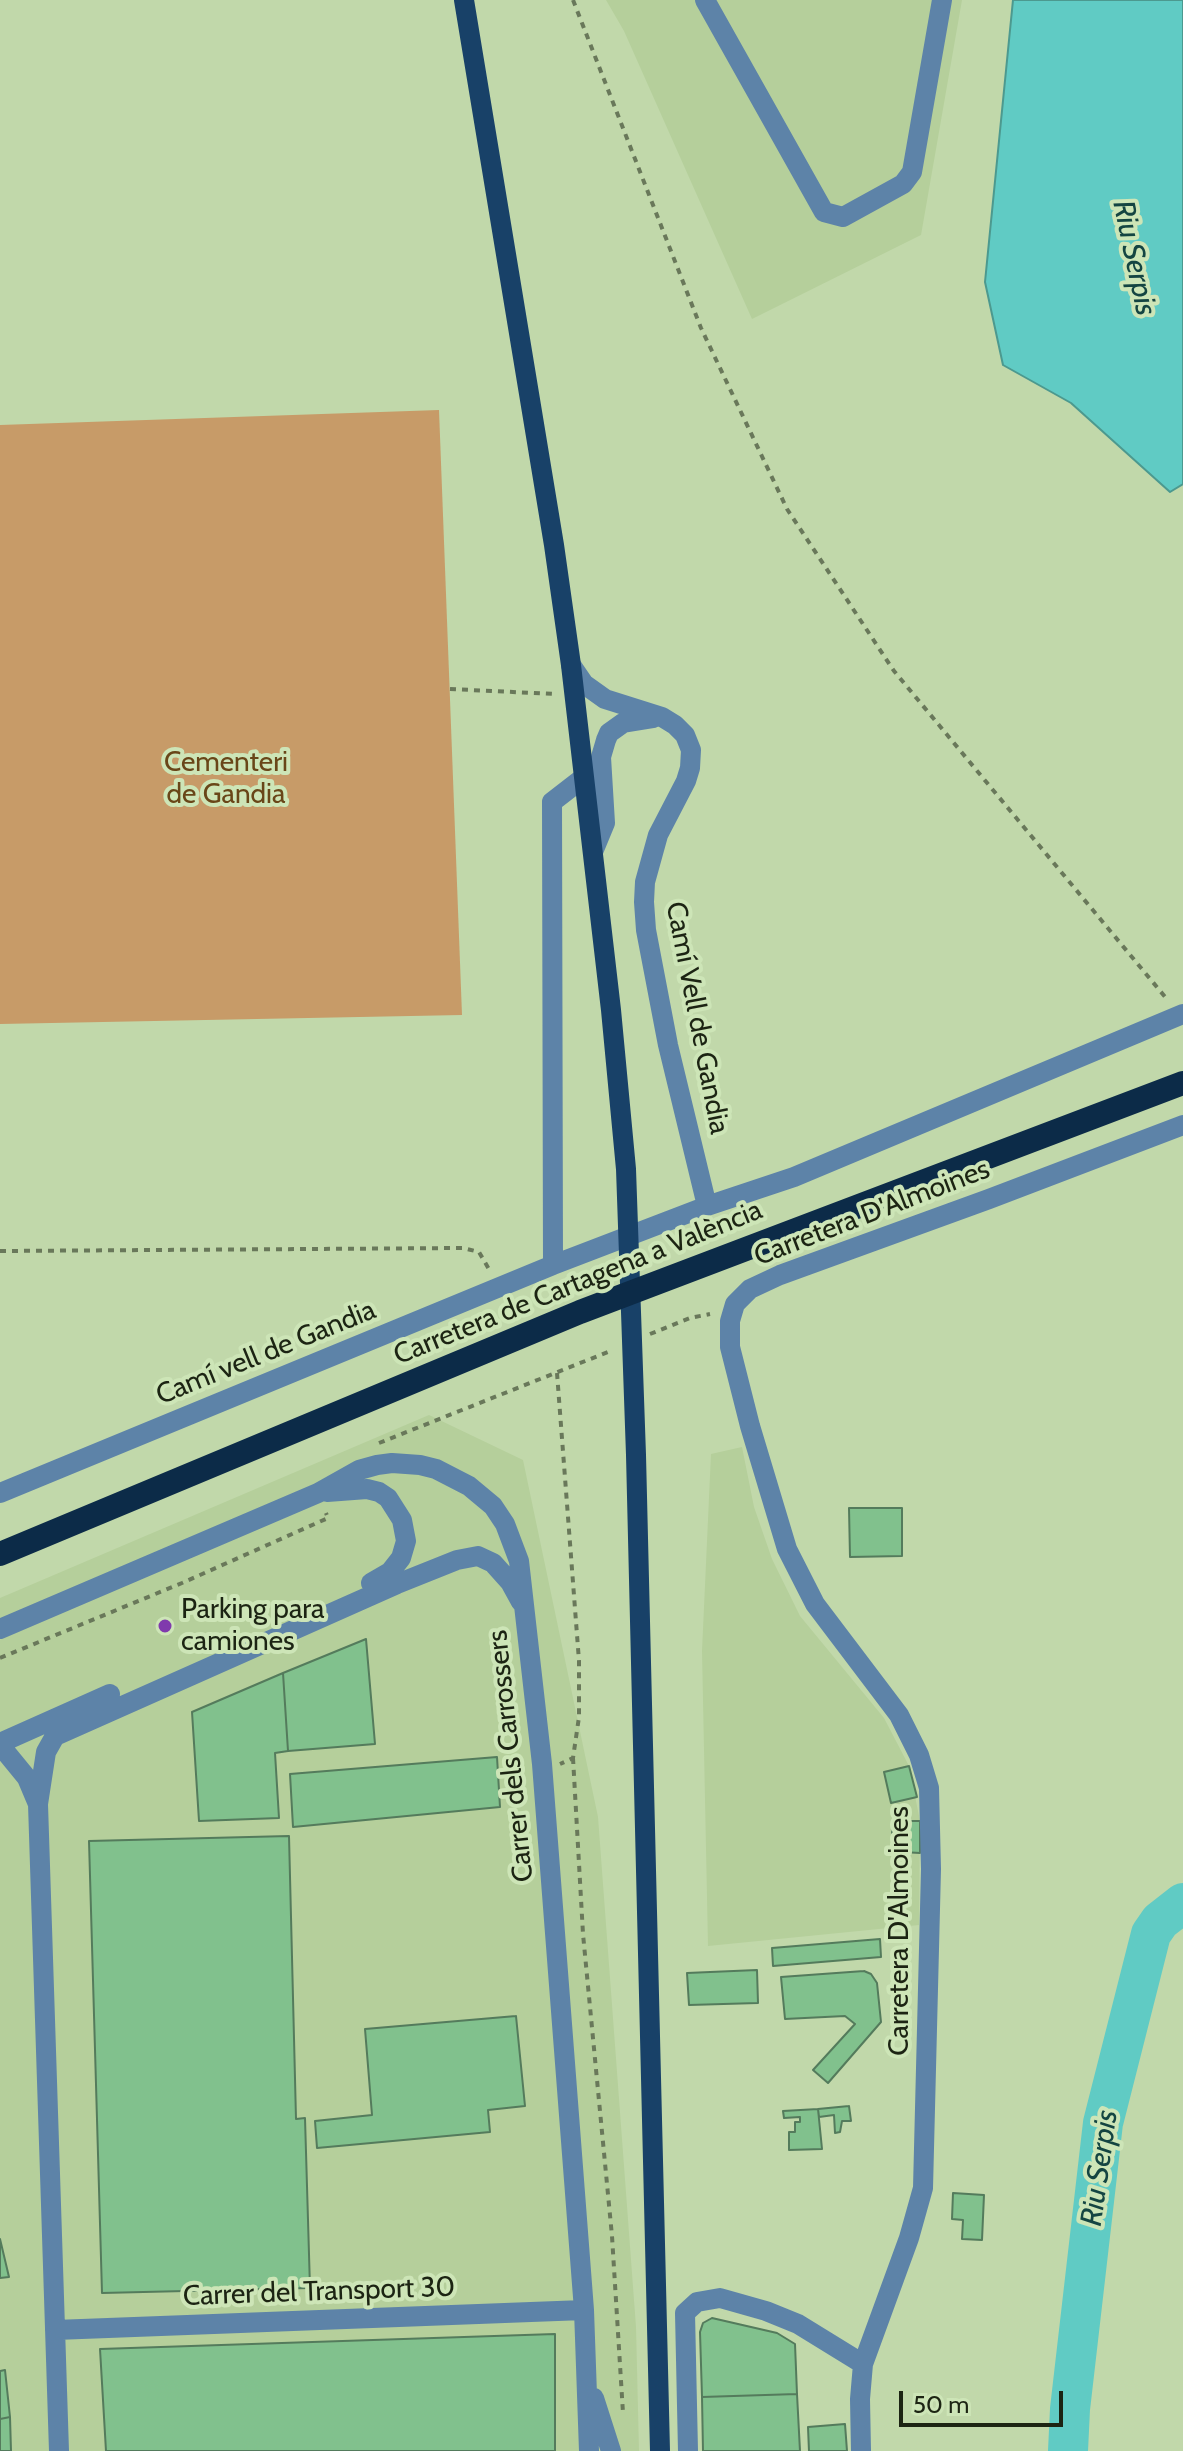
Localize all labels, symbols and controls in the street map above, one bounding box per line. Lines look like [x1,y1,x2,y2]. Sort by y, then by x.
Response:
water label: Riu Serpis [1104,197,1164,319]
park label: Cementeri de Gandia [164,746,288,812]
street label: Camí Vell de Gandia [658,899,736,1137]
street label: Carretera D'Almoines [750,1153,994,1273]
street label: Carretera de Cartagena a València [389,1194,767,1372]
street label: Camí vell de Gandia [151,1294,381,1412]
place label: Parking para camiones [181,1593,324,1659]
marker: Parking para camiones [156,1617,174,1635]
street label: Carrer dels Carrossers [481,1628,541,1884]
street label: Carretera D'Almoines [883,1806,917,2056]
water label: Riu Serpis [1074,2108,1126,2228]
street label: Carrer del Transport 30 [182,2270,456,2314]
scale bar [903,2375,1067,2425]
text: 50 m [913,2390,969,2419]

